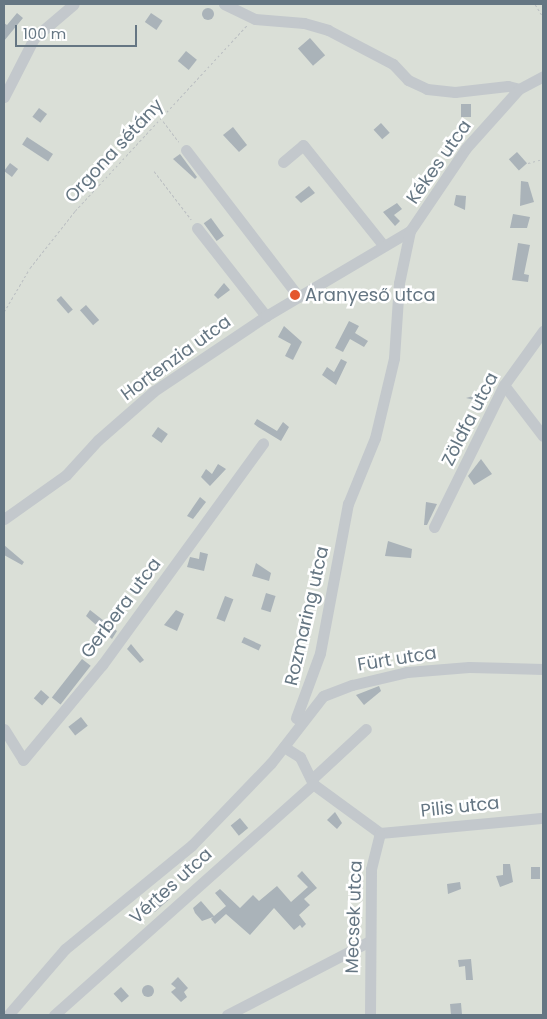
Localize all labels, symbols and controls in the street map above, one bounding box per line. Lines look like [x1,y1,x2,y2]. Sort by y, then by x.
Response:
scale bar [18,15,140,47]
text: 100 m [23,23,66,44]
street label: Orgona sétány [60,95,168,207]
street label: Kékes utca [402,116,476,208]
place label: Aranyeső utca [305,284,436,306]
marker: Aranyeső utca [289,289,301,301]
street label: Hortenzia utca [117,311,235,405]
street label: Zöldfa utca [437,369,503,469]
street label: Rozmaring utca [280,544,334,688]
street label: Gerbera utca [76,554,166,662]
street label: Fürt utca [356,642,438,676]
street label: Pilis utca [420,792,500,822]
street label: Vértes utca [125,843,217,929]
street label: Mecsek utca [341,860,367,974]

